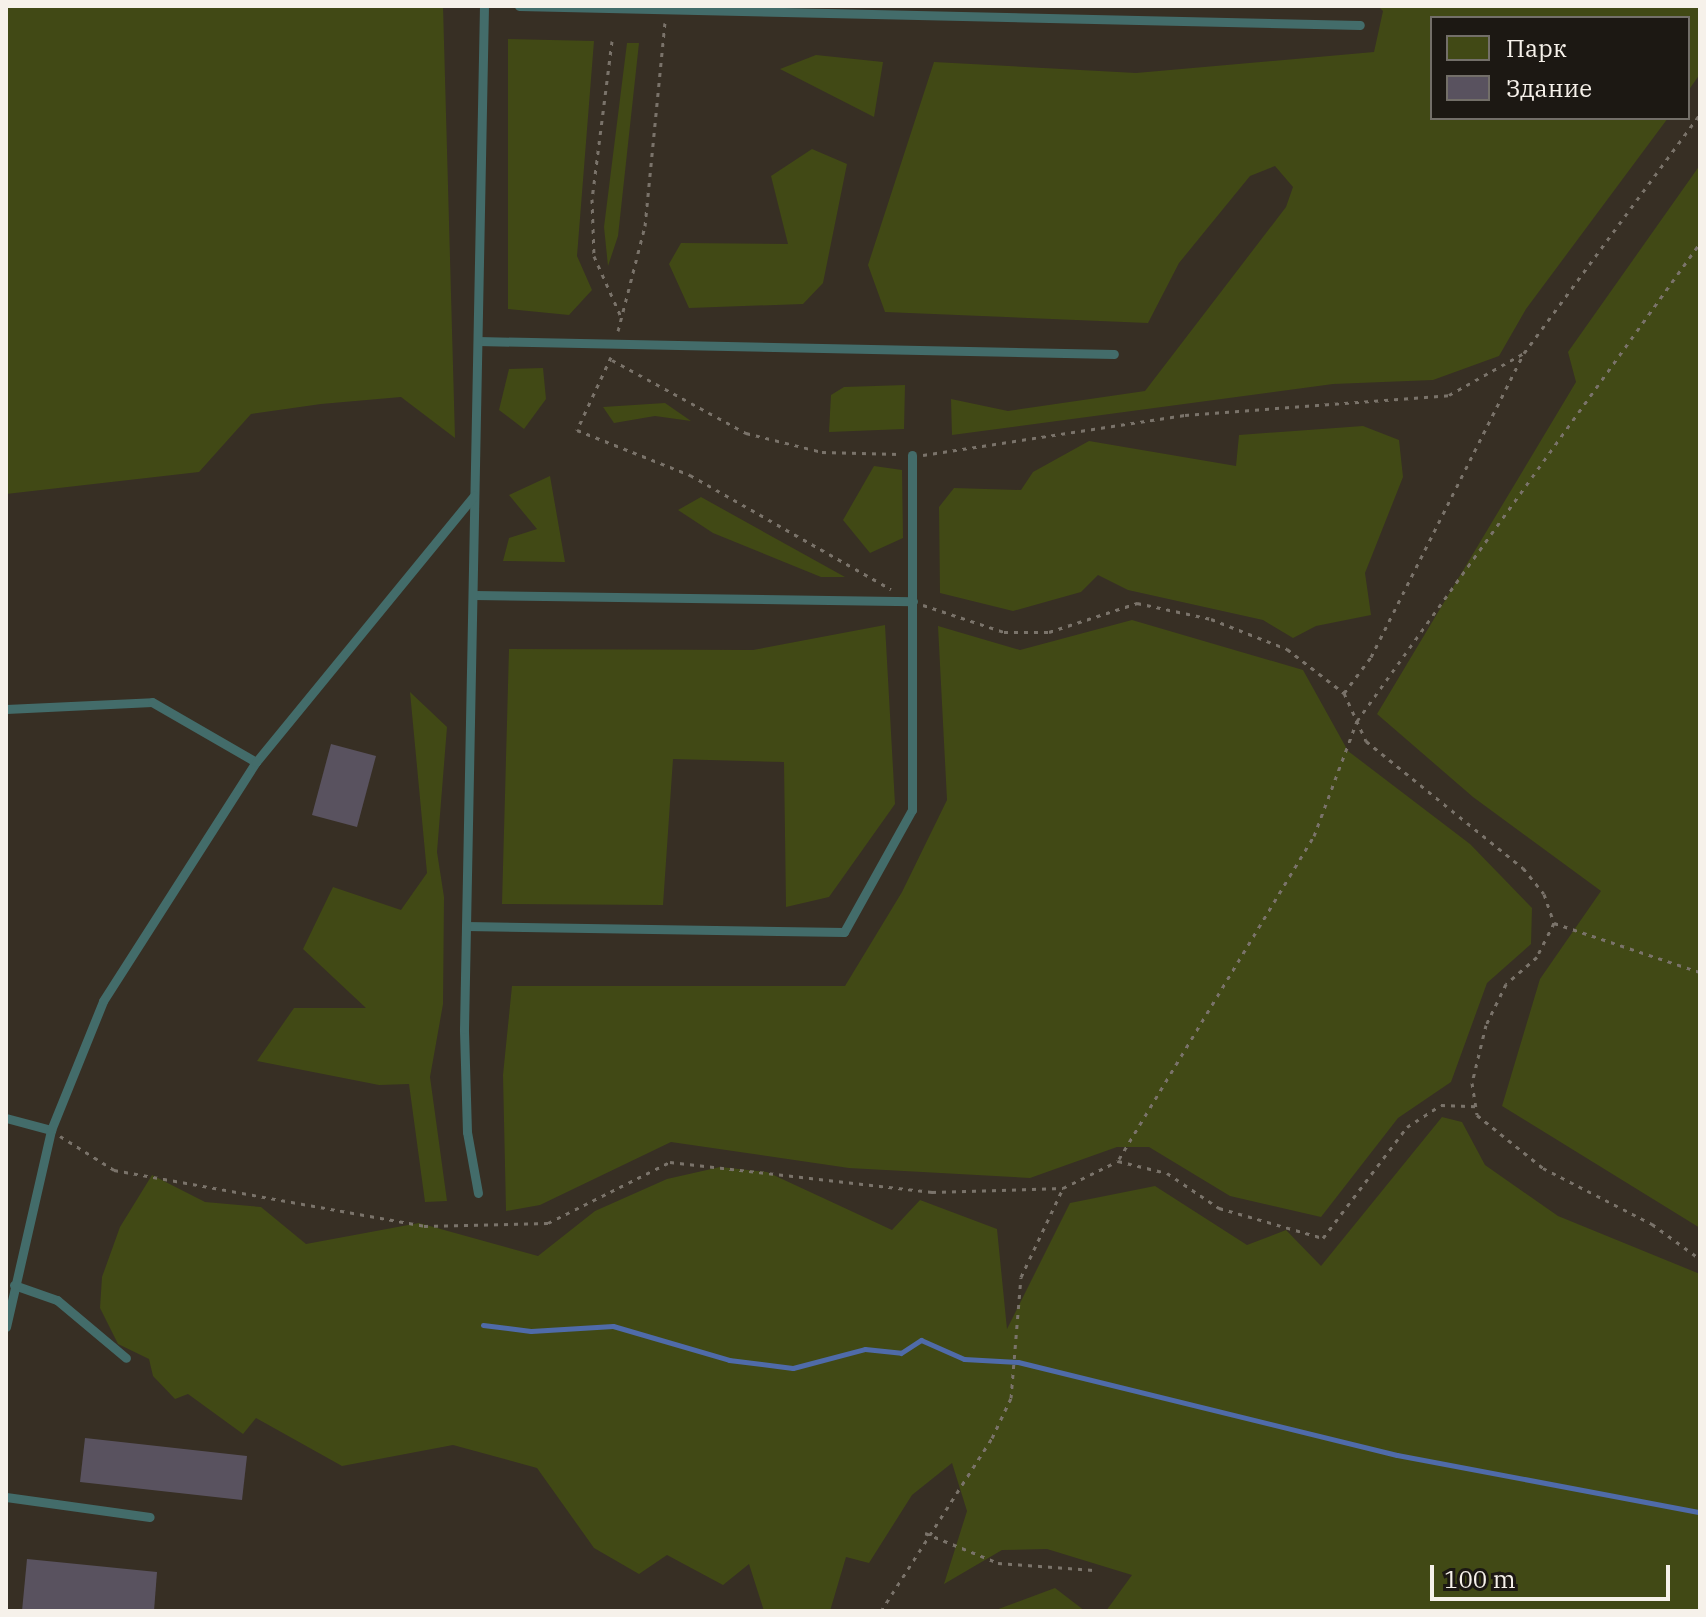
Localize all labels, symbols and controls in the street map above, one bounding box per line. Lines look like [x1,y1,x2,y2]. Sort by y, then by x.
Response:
legend [1430,16,1690,120]
text: Парк [1506,32,1567,64]
text: Здание [1506,72,1592,104]
scale bar [1434,1549,1674,1599]
text: 100 m [1444,1563,1516,1595]

